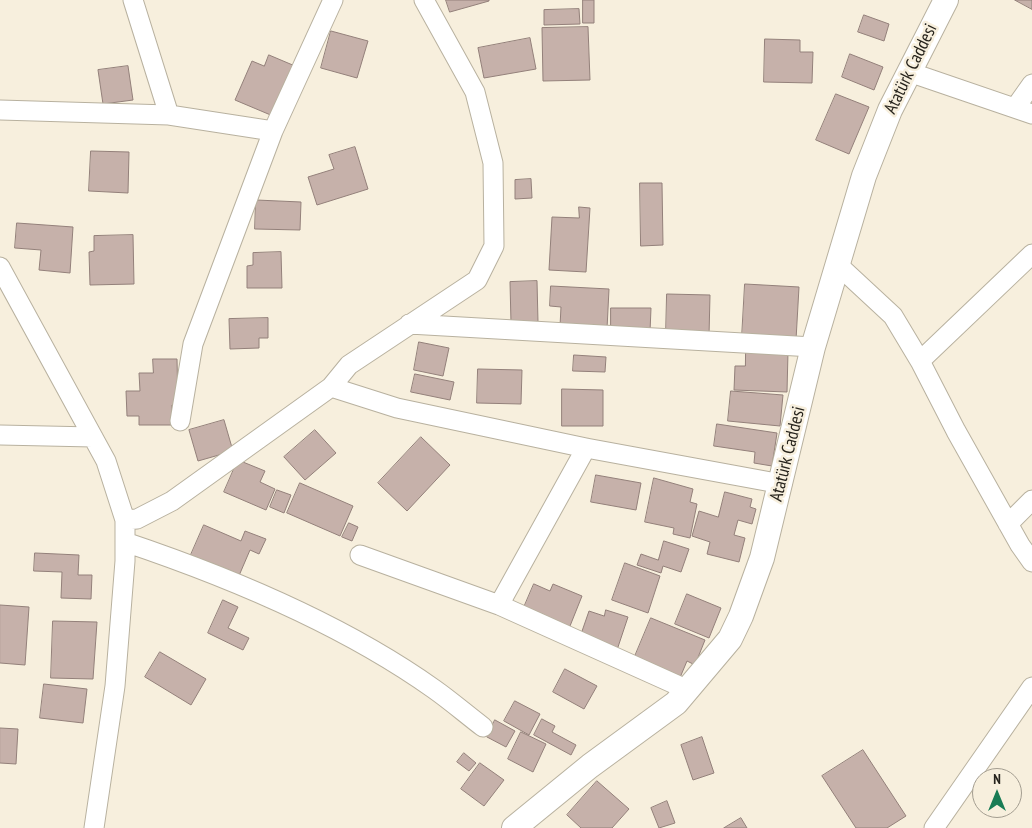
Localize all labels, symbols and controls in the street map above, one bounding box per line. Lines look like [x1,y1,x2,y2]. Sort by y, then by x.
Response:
street label: Atatürk Caddesi [880,21,942,117]
street label: Atatürk Caddesi [766,404,810,504]
north arrow [972,768,1022,818]
text: N [993,770,1001,788]

